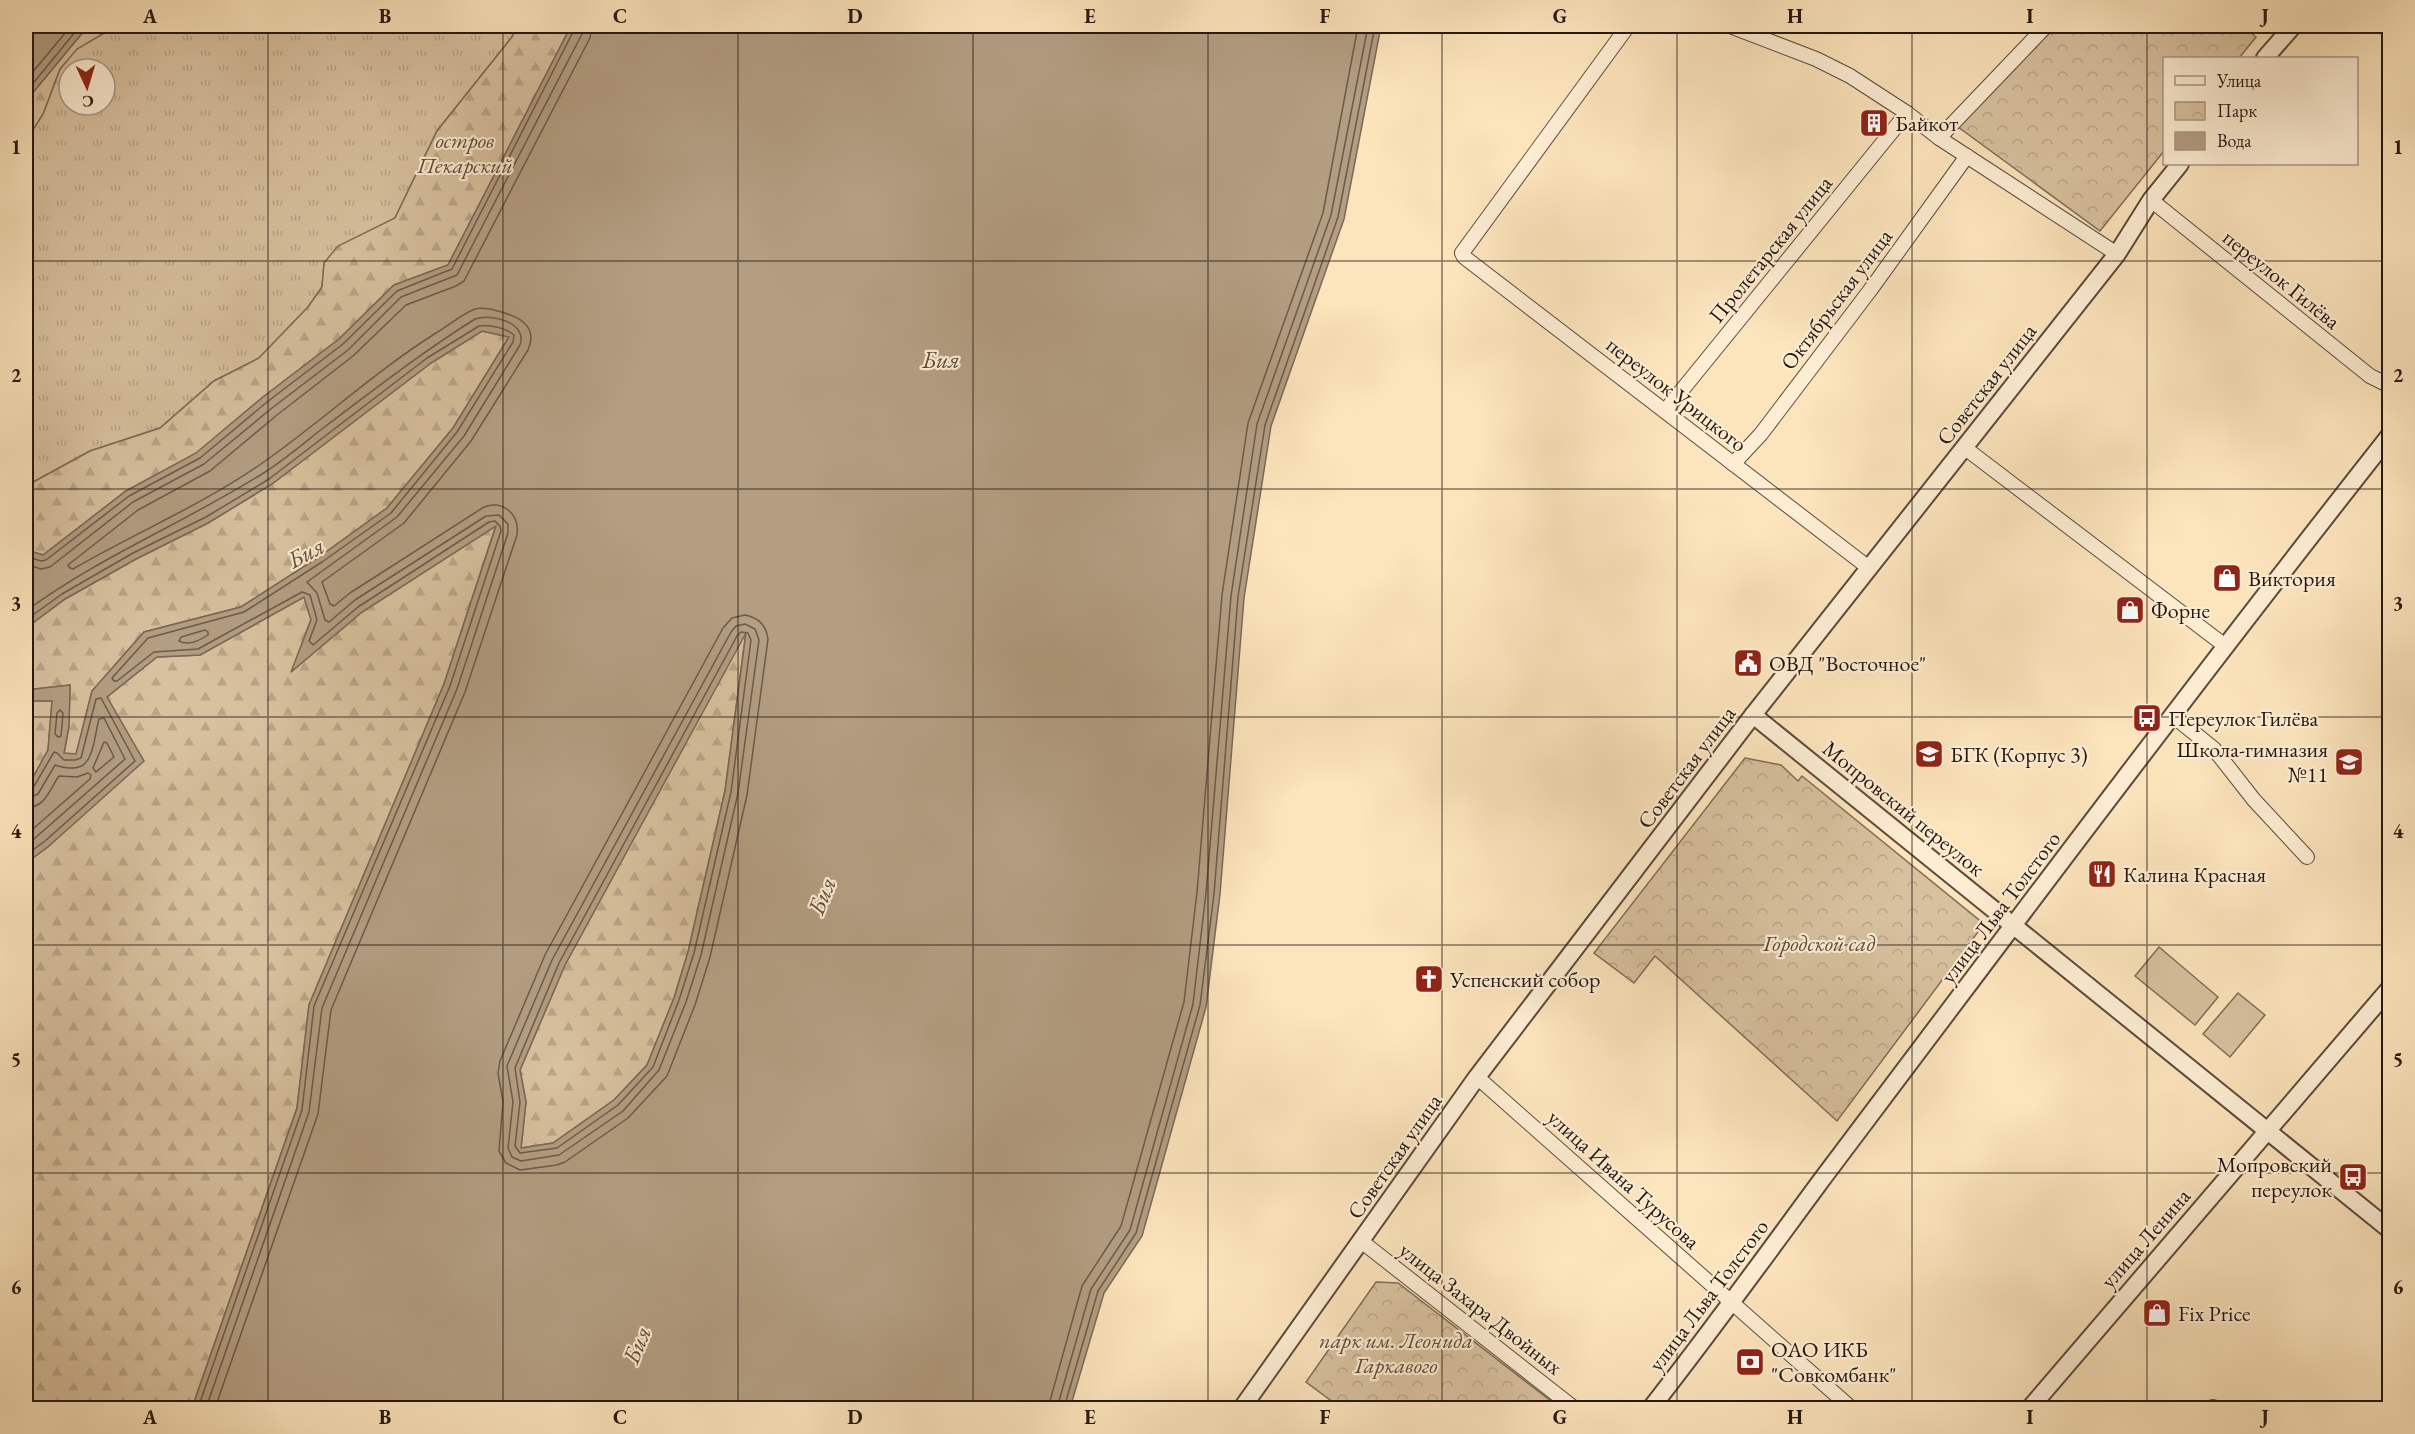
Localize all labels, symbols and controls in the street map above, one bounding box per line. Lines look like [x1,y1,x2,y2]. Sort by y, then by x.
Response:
text: A [142,3,158,29]
text: B [379,3,391,29]
text: C [613,3,627,29]
text: D [847,3,863,29]
text: E [1084,3,1096,29]
text: F [1320,3,1331,29]
text: G [1553,3,1567,29]
text: H [1787,3,1803,29]
text: I [2026,3,2034,29]
text: J [2259,3,2269,29]
north arrow [57,57,117,117]
legend [2163,57,2358,165]
text: Улица [2216,69,2262,92]
text: С [82,91,94,112]
text: Парк [2217,99,2257,122]
building icon: Байкот [1858,107,1890,139]
place label: Байкот [1895,109,1958,138]
park label: остров Пекарский [416,126,513,180]
text: Вода [2217,129,2252,152]
text: 1 [11,134,21,160]
text: 1 [2393,134,2403,160]
street label: Пролетарская улица [1702,169,1839,329]
street label: Октябрьская улица [1774,223,1899,376]
street label: переулок Гилёва [2217,223,2347,336]
street label: Советская улица [1930,317,2043,451]
street label: переулок Урицкого [1600,330,1753,459]
water label: Бия [921,344,960,375]
text: 2 [11,362,22,388]
text: 2 [2393,362,2404,388]
water label: Бия [281,530,330,576]
shop icon: Виктория [2211,562,2243,594]
place label: Виктория [2248,564,2336,593]
text: 3 [11,590,21,616]
text: 3 [2393,590,2403,616]
shop icon: Форне [2114,594,2146,626]
place label: Форне [2151,596,2211,625]
public building icon: ОВД "Восточное" [1732,647,1764,679]
place label: ОВД "Восточное" [1769,649,1926,678]
street label: Советская улица [1631,700,1742,835]
bus stop icon: Переулок Гилёва [2131,702,2163,734]
place label: Переулок Гилёва [2168,704,2319,733]
street label: Мопровский переулок [1817,734,1991,883]
place label: Школа-гимназия №11 [2176,735,2328,789]
school or university icon: БГК (Корпус 3) [1913,738,1945,770]
place label: БГК (Корпус 3) [1950,740,2088,769]
school or university icon: Школа-гимназия №11 [2333,746,2365,778]
text: 4 [11,818,22,844]
text: 4 [2393,818,2404,844]
street label: улица Льва Толстого [1934,825,2067,989]
restaurant icon: Калина Красная [2086,858,2118,890]
place label: Калина Красная [2123,860,2266,889]
water label: Бия [800,872,843,920]
park label: Городской сад [1762,929,1875,958]
church icon: Успенский собор [1413,963,1445,995]
place label: Успенский собор [1449,965,1600,994]
text: 5 [11,1046,21,1072]
text: 5 [2393,1046,2403,1072]
street label: Советская улица [1340,1088,1448,1225]
street label: улица Ивана Турусова [1541,1103,1706,1256]
place label: Мопровский переулок [2217,1150,2332,1204]
bus stop icon: Мопровский переулок [2337,1161,2369,1193]
street label: улица Ленина [2094,1182,2197,1294]
street label: улица Льва Толстого [1642,1213,1775,1377]
street label: улица Захара Двойных [1393,1236,1569,1382]
text: 6 [11,1274,22,1300]
text: 6 [2393,1274,2404,1300]
shop icon: Fix Price [2141,1297,2173,1329]
place label: Fix Price [2178,1299,2251,1328]
water label: Бия [615,1321,658,1369]
park label: парк им. Леонида Гаркавого [1319,1326,1473,1380]
place label: ОАО ИКБ "Совкомбанк" [1771,1335,1897,1389]
bank icon: ОАО ИКБ "Совкомбанк" [1734,1346,1766,1378]
text: A [142,1404,158,1430]
text: B [379,1404,391,1430]
text: C [613,1404,627,1430]
text: D [847,1404,863,1430]
text: E [1084,1404,1096,1430]
text: F [1320,1404,1331,1430]
text: G [1553,1404,1567,1430]
text: H [1787,1404,1803,1430]
text: I [2026,1404,2034,1430]
text: J [2259,1404,2269,1430]

